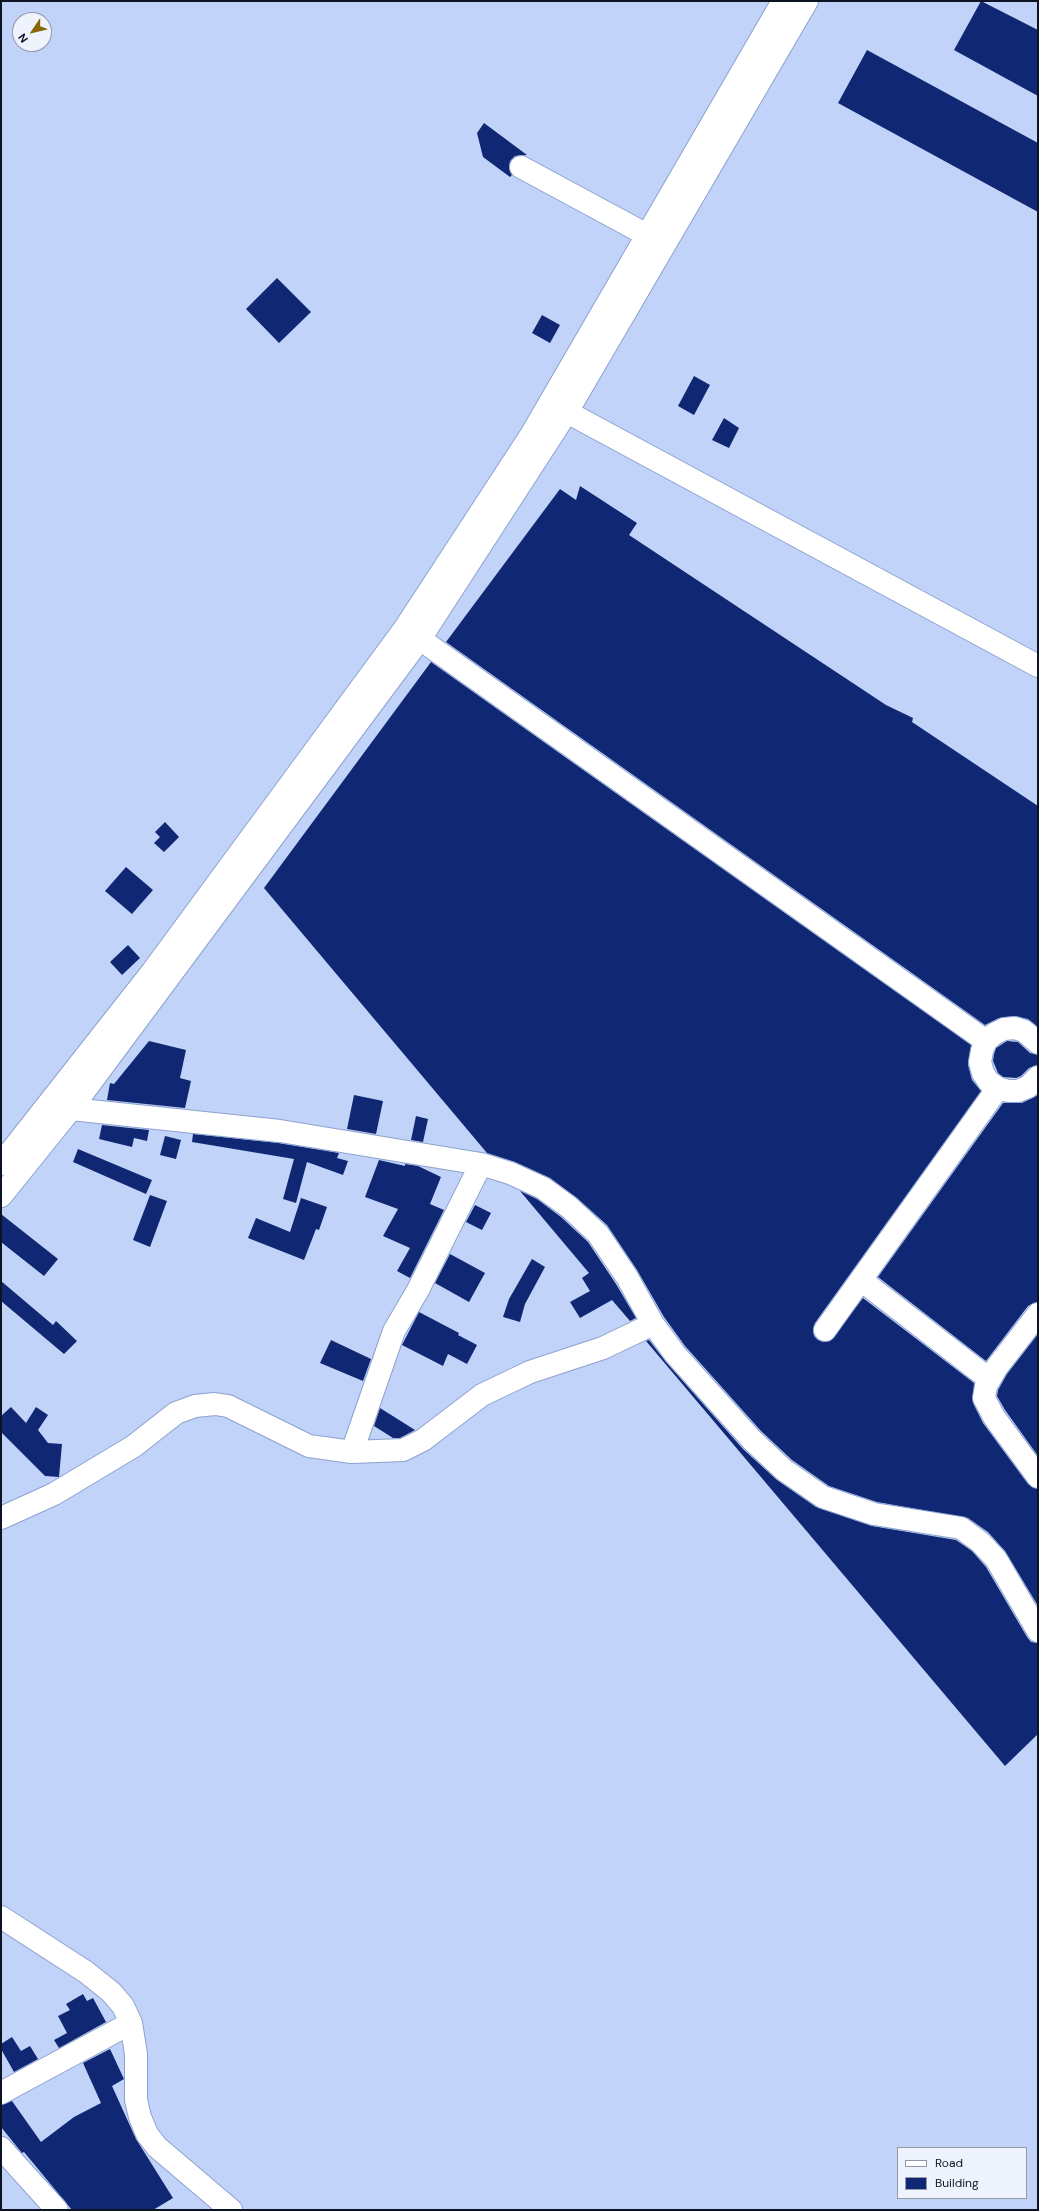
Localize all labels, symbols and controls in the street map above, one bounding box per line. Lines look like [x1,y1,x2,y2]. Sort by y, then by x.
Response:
north arrow [12,12,52,52]
text: N [15,31,31,46]
legend [897,2147,1027,2199]
text: Road [935,2155,963,2171]
text: Building [935,2175,979,2191]

